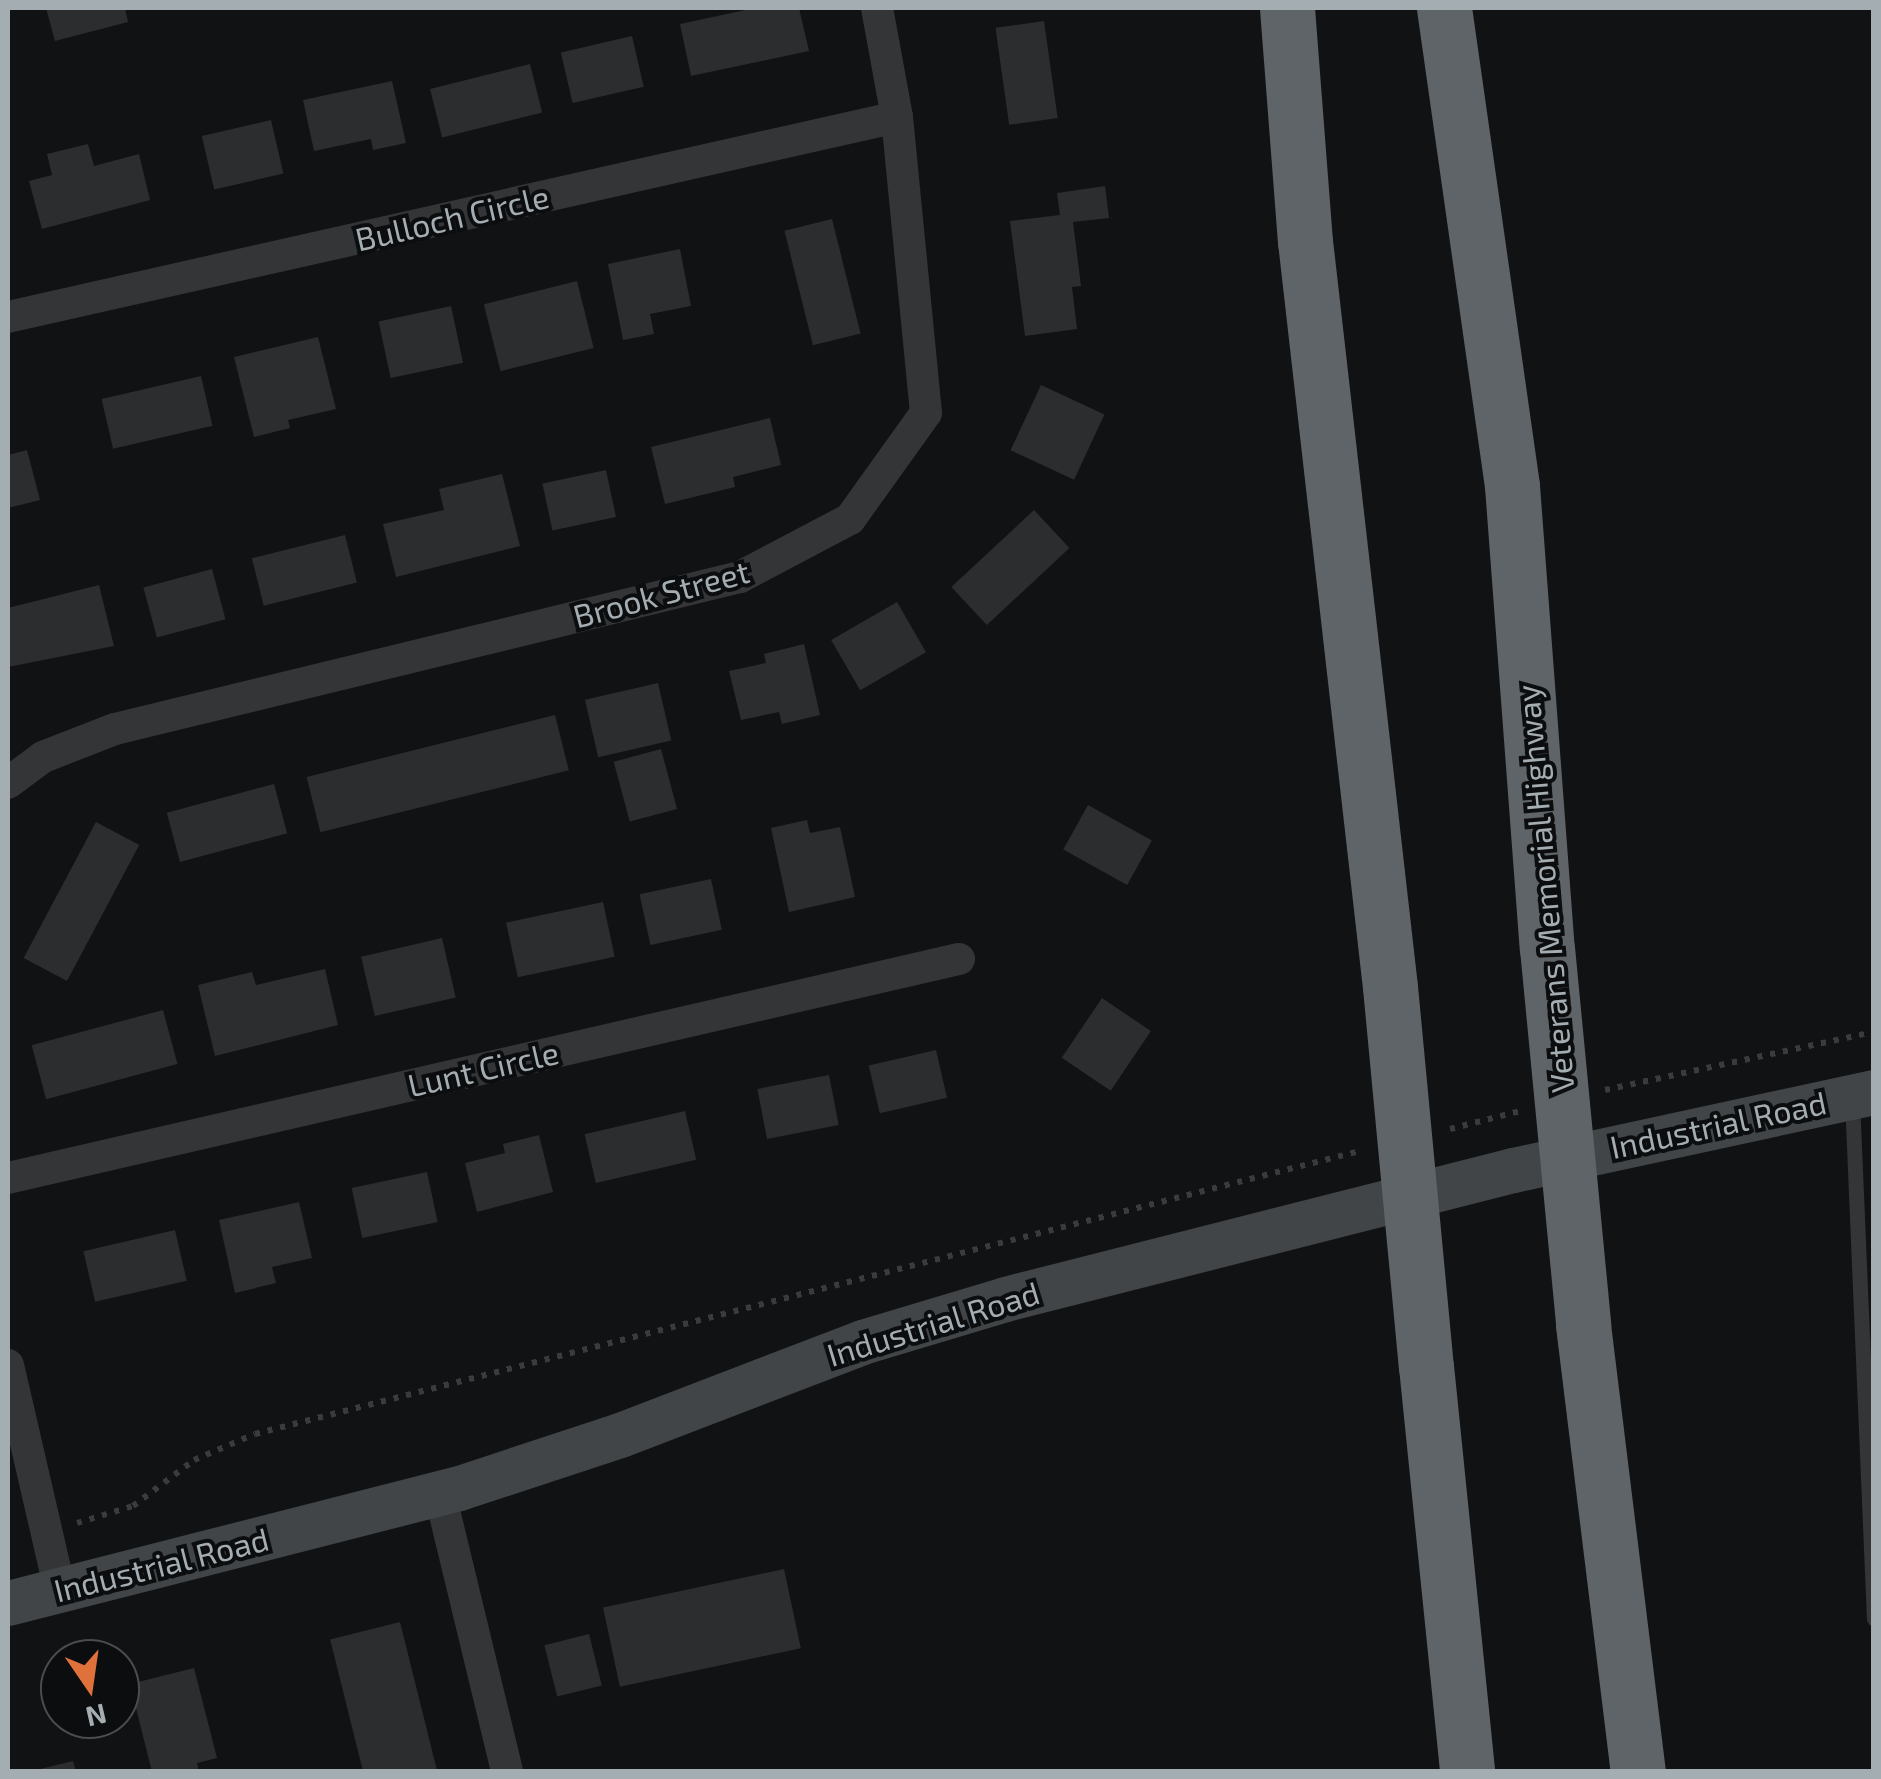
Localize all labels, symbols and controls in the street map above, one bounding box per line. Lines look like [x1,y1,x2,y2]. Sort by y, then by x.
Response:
street label: Bulloch Circle [351,176,553,258]
street label: Brook Street [569,551,753,635]
street label: Veterans Memorial Highway [1507,683,1581,1095]
street label: Lunt Circle [404,1032,562,1104]
street label: Industrial Road [1606,1082,1830,1166]
street label: Industrial Road [822,1272,1044,1374]
street label: Industrial Road [49,1519,273,1609]
north arrow [40,1639,140,1739]
text: N [83,1697,110,1735]

